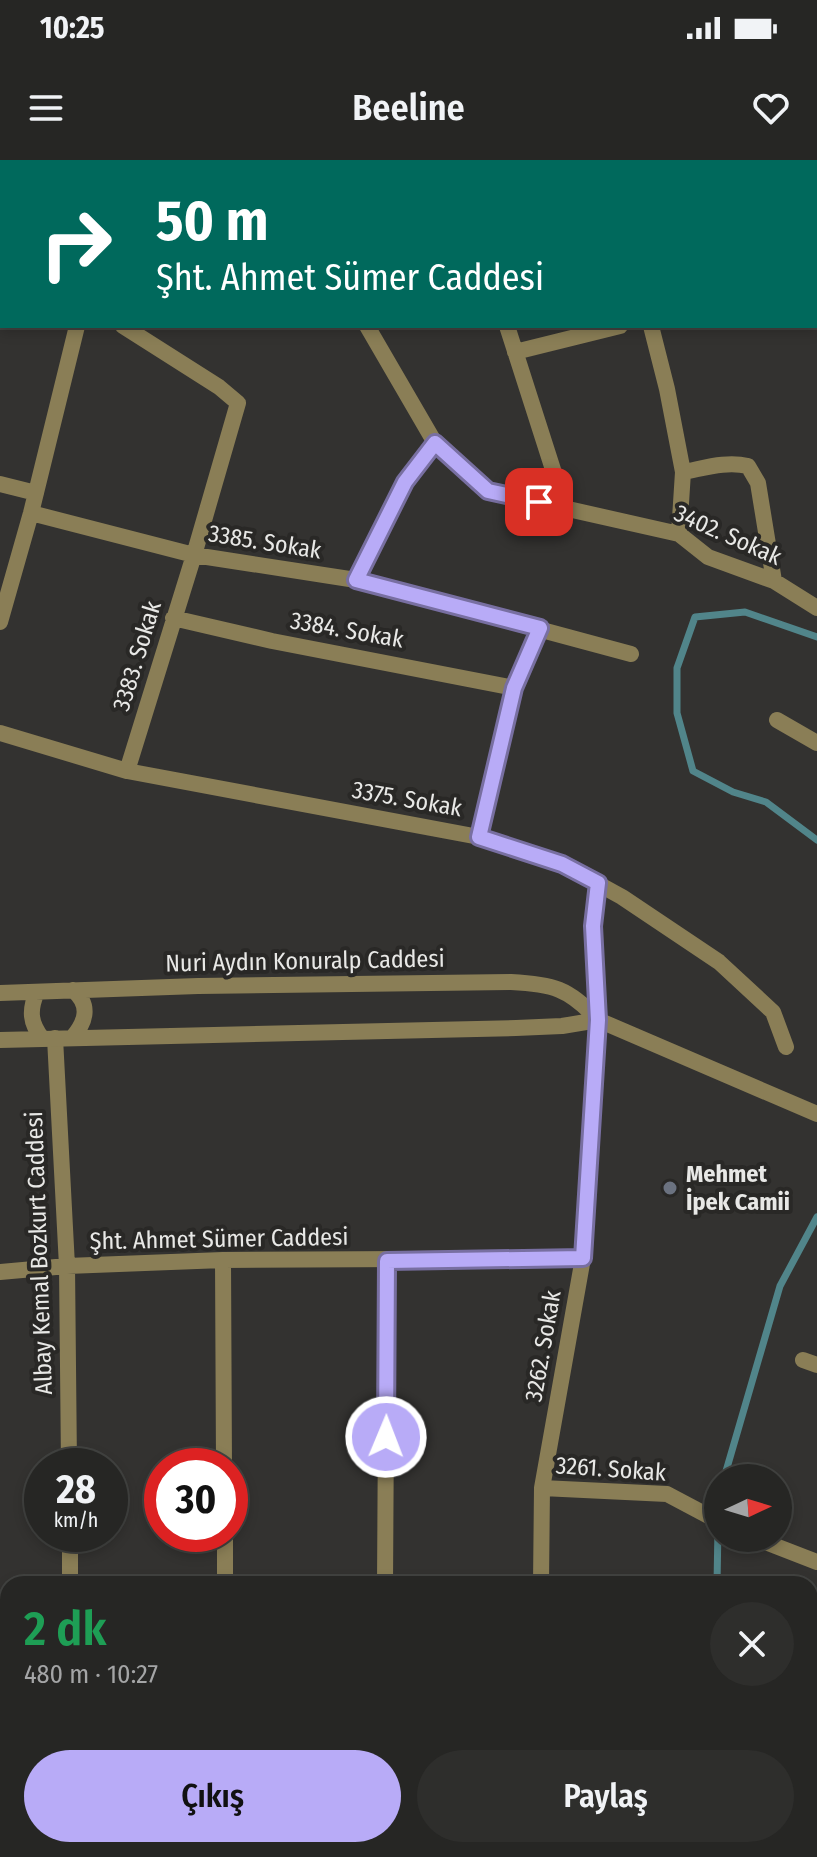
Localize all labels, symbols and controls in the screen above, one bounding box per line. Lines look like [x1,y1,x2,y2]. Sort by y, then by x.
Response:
text: 10:25 [40,10,105,46]
icon: menu [24,86,68,130]
text: Beeline [352,86,465,130]
icon: heart [749,86,793,130]
text: 50 m [156,188,268,255]
icon: right [24,192,128,296]
text: Şht. Ahmet Sümer Caddesi [156,256,544,300]
pin [505,468,573,536]
icon: arrive [517,480,561,524]
street label: 3402. Sokak [670,499,787,571]
street label: 3385. Sokak [207,519,324,565]
street label: 3383. Sokak [107,597,167,714]
street label: 3384. Sokak [288,606,407,654]
street label: 3375. Sokak [350,776,465,823]
street label: Nuri Aydın Konuralp Caddesi [165,945,445,977]
street label: Albay Kemal Bozkurt Caddesi [20,1111,58,1395]
place label: Mehmet İpek Camii [686,1160,790,1216]
marker: Mehmet İpek Camii [661,1179,679,1197]
street label: Şht. Ahmet Sümer Caddesi [89,1223,349,1255]
street label: 3262. Sokak [519,1287,567,1404]
position arrow [344,1395,428,1479]
speed limit sign: 30 [144,1448,248,1552]
street label: 3261. Sokak [555,1451,668,1487]
north arrow [704,1464,792,1552]
map controls [704,1464,792,1552]
text: 28 [56,1466,96,1514]
text: km/h [54,1508,98,1532]
text: 2 dk [24,1600,106,1658]
button: close [710,1602,794,1686]
text: 480 m · 10:27 [24,1659,158,1690]
button: Çıkış [24,1750,401,1842]
button: Paylaş [417,1750,794,1842]

